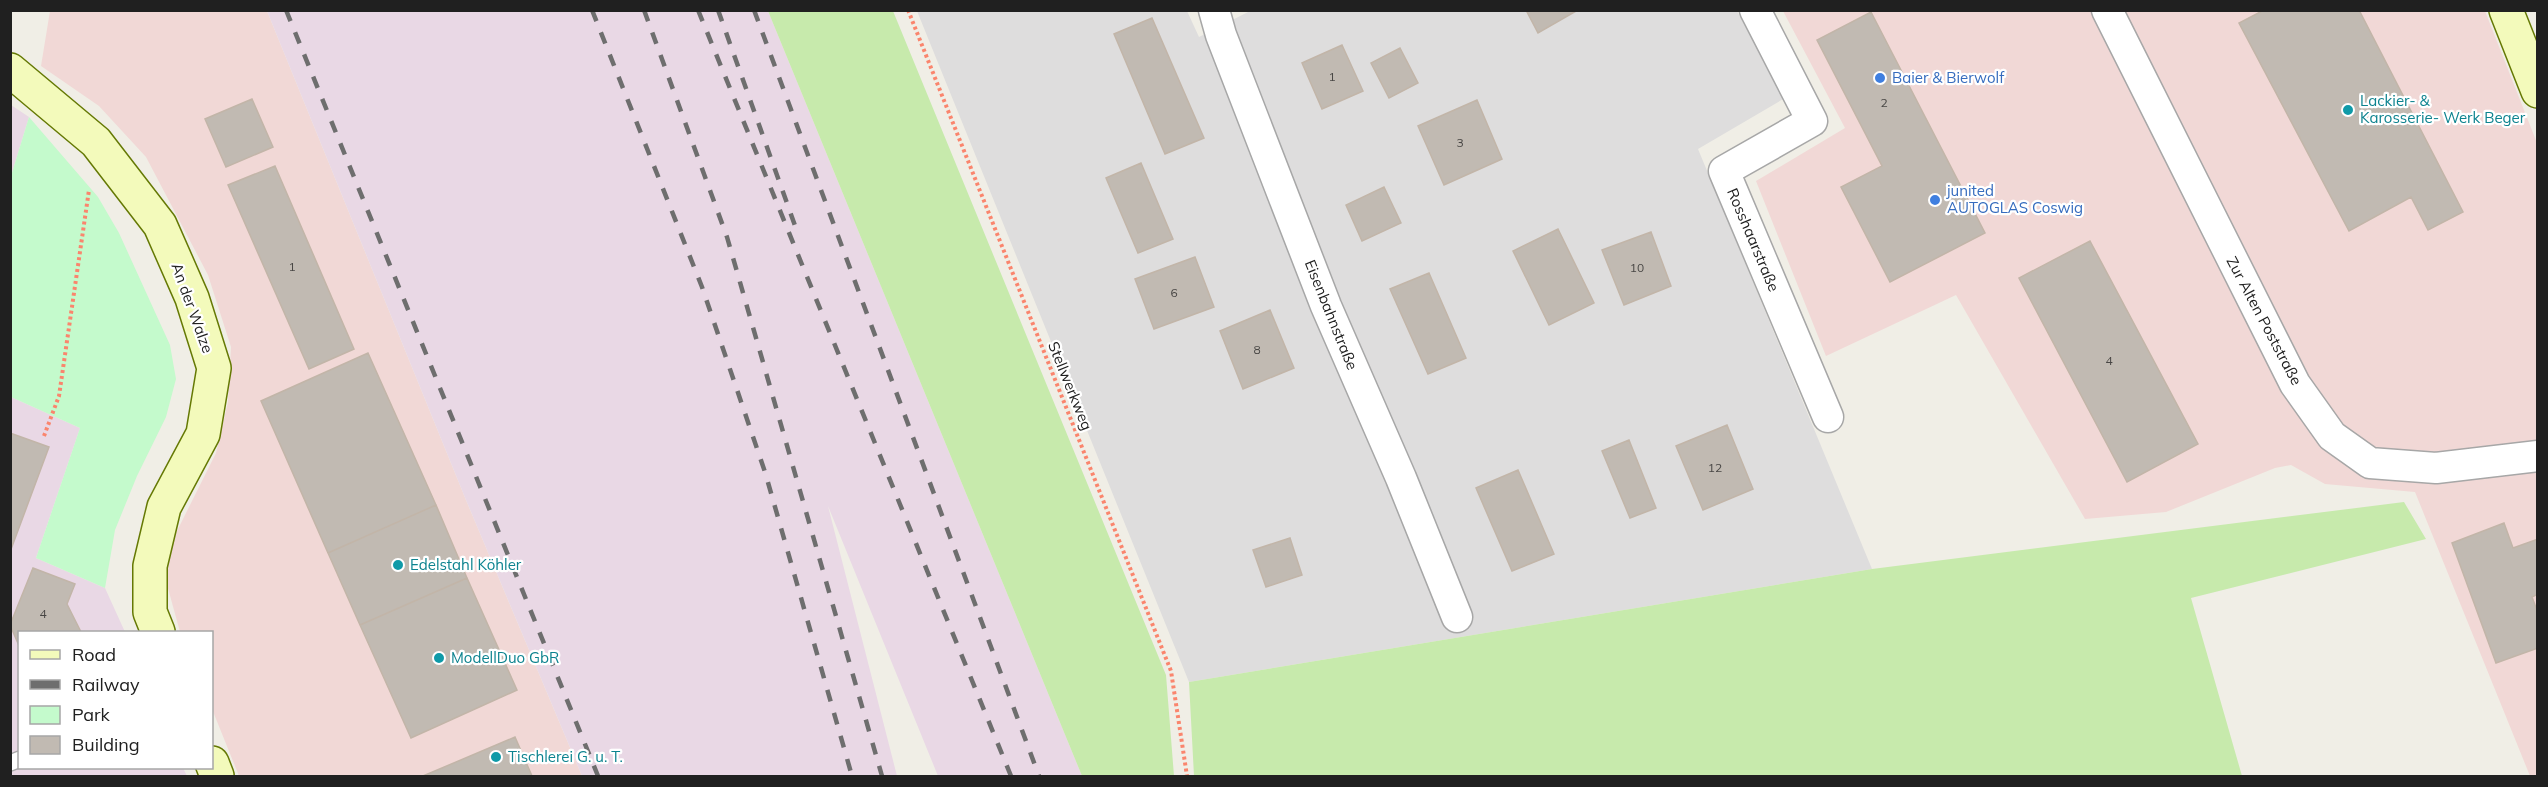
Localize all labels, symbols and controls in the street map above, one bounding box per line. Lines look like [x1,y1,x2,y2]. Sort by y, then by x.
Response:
place label: Baier & Bierwolf [1892,68,2005,87]
house number: 1 [1328,69,1336,84]
marker: Baier & Bierwolf [1873,71,1887,85]
place label: Lackier- & Karosserie- Werk Beger [2360,91,2526,127]
house number: 2 [1880,95,1888,110]
marker: Lackier- & Karosserie- Werk Beger [2341,103,2355,117]
house number: 3 [1456,135,1464,150]
place label: junited AUTOGLAS Coswig [1946,181,2083,217]
street label: Rosshaarstraße [1723,185,1784,294]
marker: junited AUTOGLAS Coswig [1928,193,1942,207]
street label: Zur Alten Poststraße [2223,253,2306,388]
street label: Eisenbahnstraße [1301,257,1362,373]
house number: 1 [288,259,296,274]
street label: An der Walze [167,260,218,355]
house number: 10 [1630,260,1644,275]
house number: 6 [1170,285,1178,300]
street label: Stellwerkweg [1044,339,1097,433]
house number: 8 [1253,342,1261,357]
house number: 4 [2105,353,2113,368]
house number: 12 [1708,460,1722,475]
place label: Edelstahl Köhler [410,555,522,574]
marker: Edelstahl Köhler [391,558,405,572]
house number: 4 [39,606,47,621]
legend [18,631,213,769]
text: Road [72,643,116,666]
place label: ModellDuo GbR [451,648,559,667]
marker: ModellDuo GbR [432,651,446,665]
text: Railway [72,673,140,696]
text: Park [72,703,111,726]
text: Building [72,733,140,756]
place label: Tischlerei G. u. T. [508,747,623,766]
marker: Tischlerei G. u. T. [489,750,503,764]

